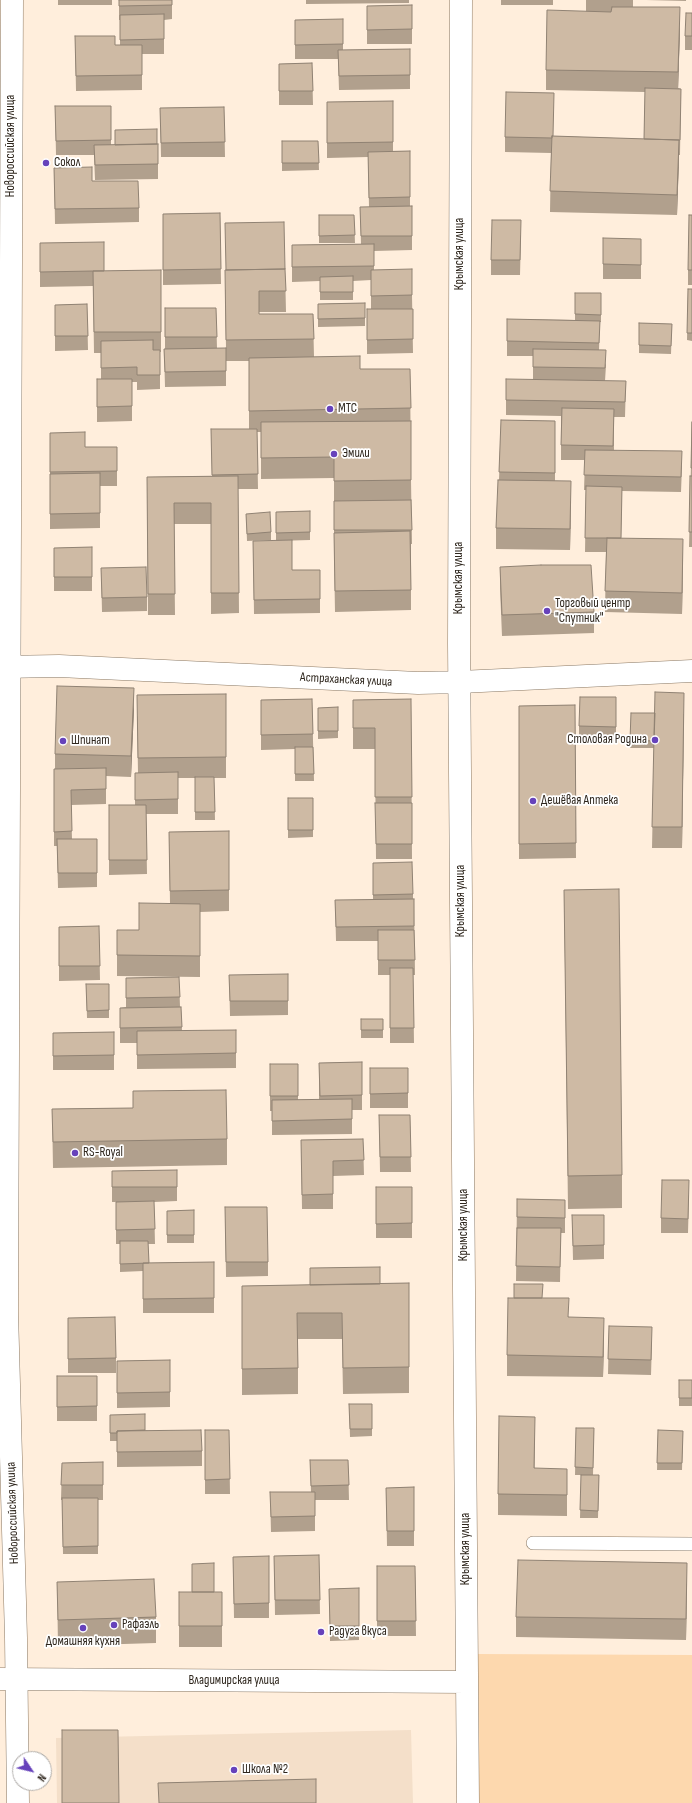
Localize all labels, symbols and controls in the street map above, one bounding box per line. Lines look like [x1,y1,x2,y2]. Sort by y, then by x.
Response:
street label: Новороссийская улица [3,95,19,197]
place label: Сокол [54,155,80,171]
marker: Сокол [41,158,51,168]
street label: Крымская улица [452,218,468,290]
place label: МТС [338,401,357,417]
marker: МТС [325,404,335,414]
place label: Эмили [342,446,370,462]
marker: Эмили [329,449,339,459]
street label: Крымская улица [451,542,467,614]
place label: Торговый центр "Спутник" [555,596,631,627]
marker: Торговый центр "Спутник" [542,606,552,616]
street label: Астраханская улица [299,670,393,690]
place label: Столовая Родина [567,732,647,748]
place label: Шпинат [71,733,110,749]
marker: Столовая Родина [650,735,660,745]
marker: Шпинат [58,736,68,746]
place label: Дешёвая Аптека [541,793,618,809]
marker: Дешёвая Аптека [528,796,538,806]
street label: Крымская улица [453,865,469,937]
place label: RS-Royal [83,1145,123,1161]
marker: RS-Royal [70,1148,80,1158]
street label: Крымская улица [456,1189,472,1261]
street label: Новороссийская улица [3,1462,23,1564]
street label: Крымская улица [458,1513,474,1585]
place label: Рафаэль [122,1617,159,1633]
marker: Рафаэль [109,1620,119,1630]
marker: Домашняя кухня [78,1623,88,1633]
place label: Радуга вкуса [329,1624,387,1640]
marker: Радуга вкуса [316,1627,326,1637]
place label: Домашняя кухня [46,1634,120,1650]
street label: Владимирская улица [188,1673,280,1689]
north arrow [12,1751,52,1791]
place label: Школа №2 [242,1762,288,1778]
marker: Школа №2 [229,1765,239,1775]
text: N [34,1771,48,1784]

